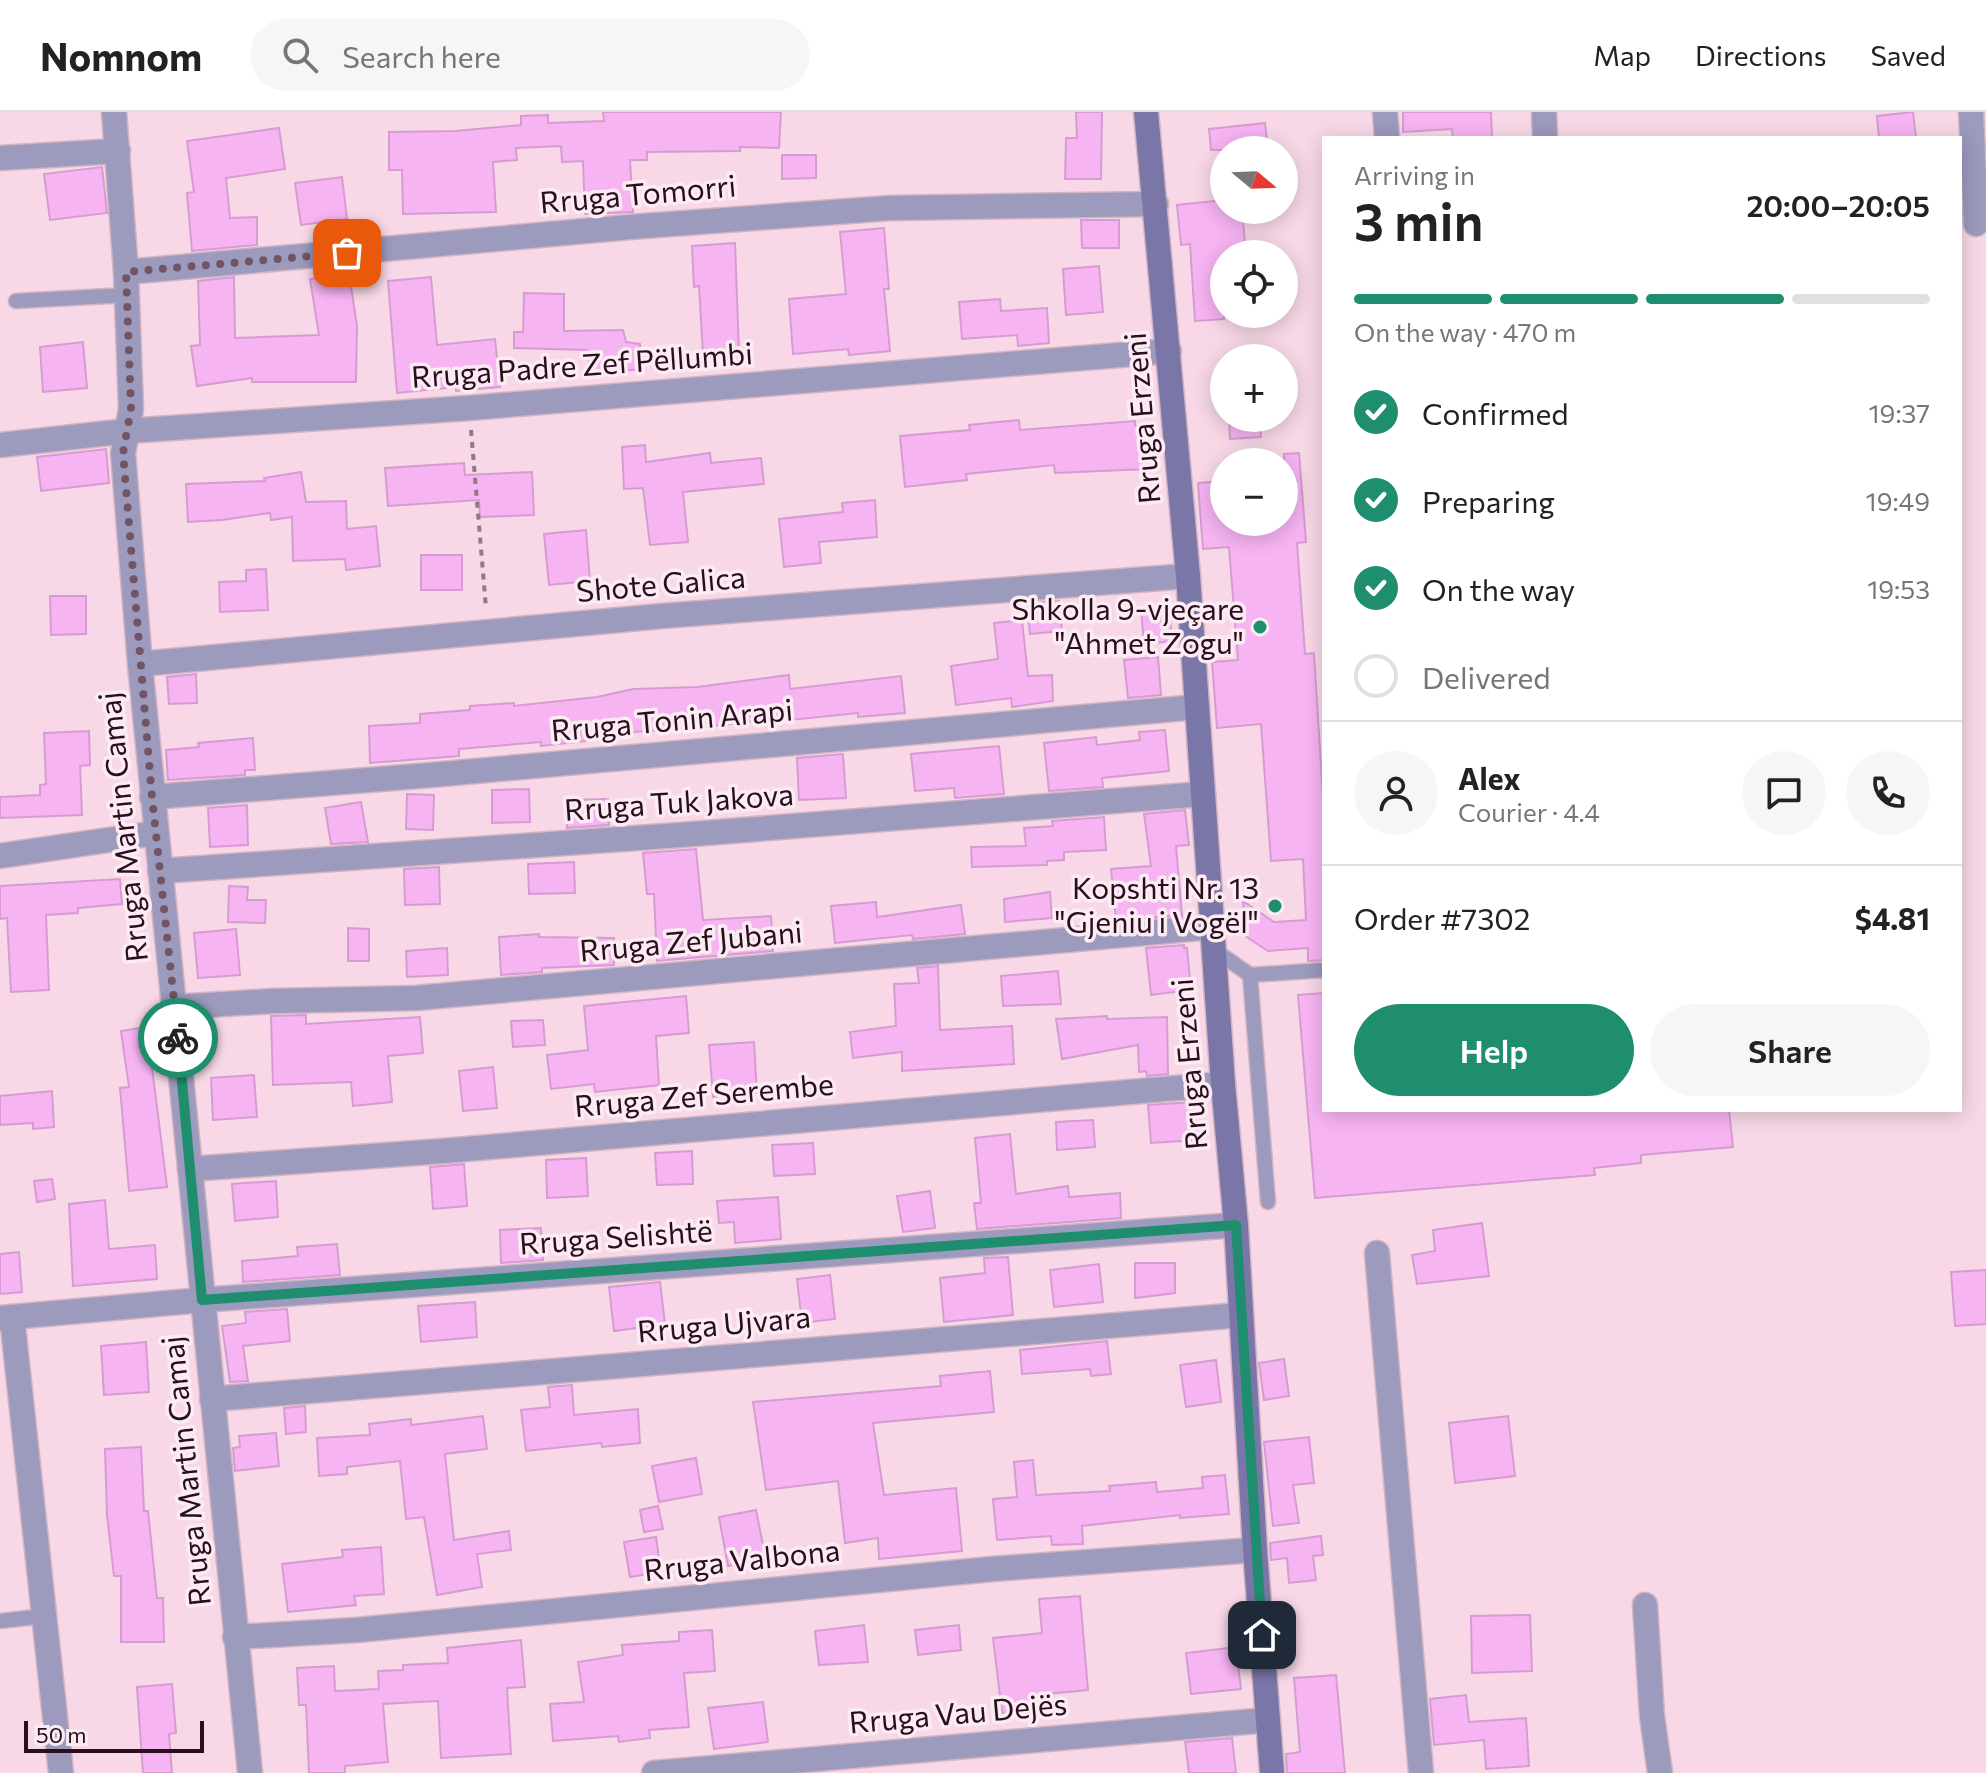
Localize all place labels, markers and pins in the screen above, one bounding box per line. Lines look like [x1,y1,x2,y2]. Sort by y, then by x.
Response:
pin [313,219,381,287]
place label: Shkolla 9-vjeçare "Ahmet Zogu" [1011,589,1244,660]
marker: Shkolla 9-vjeçare "Ahmet Zogu" [1251,618,1269,636]
place label: Kopshti Nr. 13 "Gjeniu i Vogël" [1055,868,1259,939]
marker: Kopshti Nr. 13 "Gjeniu i Vogël" [1266,897,1284,915]
pin [1228,1601,1296,1669]

